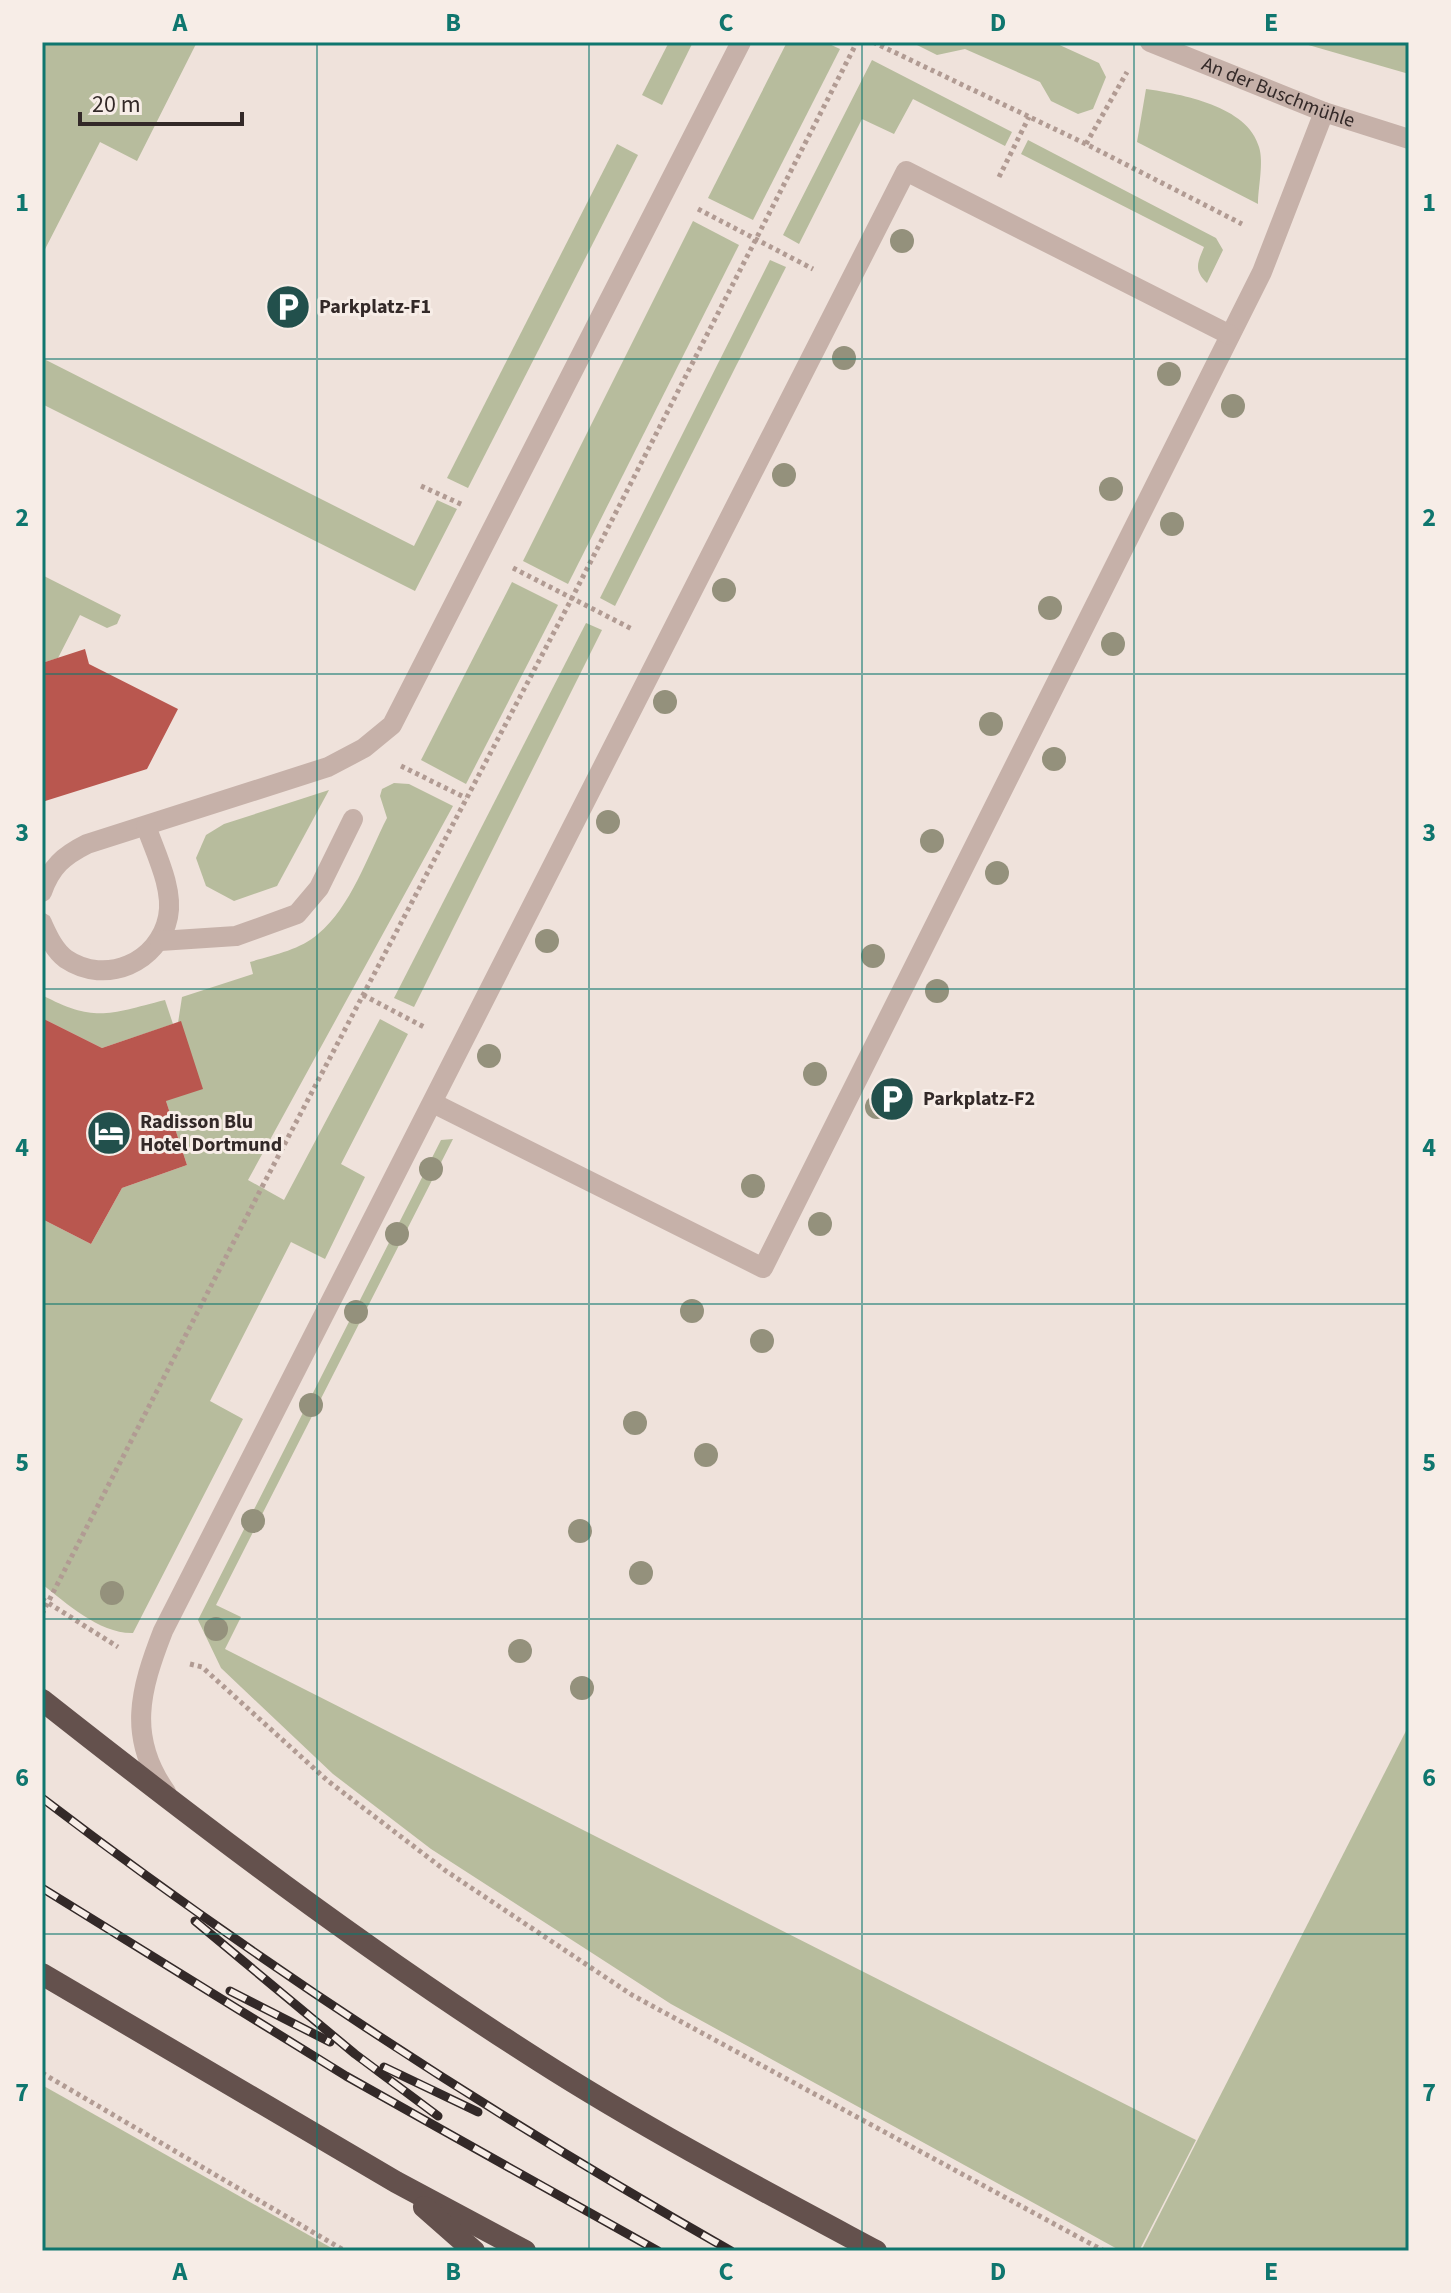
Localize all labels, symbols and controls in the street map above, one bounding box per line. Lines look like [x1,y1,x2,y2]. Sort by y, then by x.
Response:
text: A [172,4,189,41]
text: B [445,4,461,41]
text: C [718,4,734,41]
text: D [990,4,1006,41]
text: E [1264,4,1278,41]
street label: An der Buschmühle [1198,50,1358,135]
scale bar [80,76,242,126]
text: 20 m [92,87,141,122]
text: 1 [15,184,29,221]
text: 1 [1422,184,1436,221]
parking icon: Parkplatz-F1 [264,283,312,331]
place label: Parkplatz-F1 [319,293,431,321]
text: 2 [15,499,29,536]
text: 2 [1422,499,1436,536]
text: 3 [15,814,29,851]
text: 3 [1422,814,1436,851]
parking icon: Parkplatz-F2 [868,1075,916,1123]
place label: Parkplatz-F2 [923,1085,1035,1113]
place label: Radisson Blu Hotel Dortmund [140,1108,282,1159]
hotel icon: Radisson Blu Hotel Dortmund [85,1109,133,1157]
text: 4 [15,1129,29,1166]
text: 4 [1422,1129,1436,1166]
text: 5 [15,1444,29,1481]
text: 5 [1422,1444,1436,1481]
text: 6 [15,1759,29,1796]
text: 6 [1422,1759,1436,1796]
text: 7 [15,2074,29,2111]
text: 7 [1422,2074,1436,2111]
text: A [172,2253,189,2290]
text: B [445,2253,461,2290]
text: C [718,2253,734,2290]
text: D [990,2253,1006,2290]
text: E [1264,2253,1278,2290]

